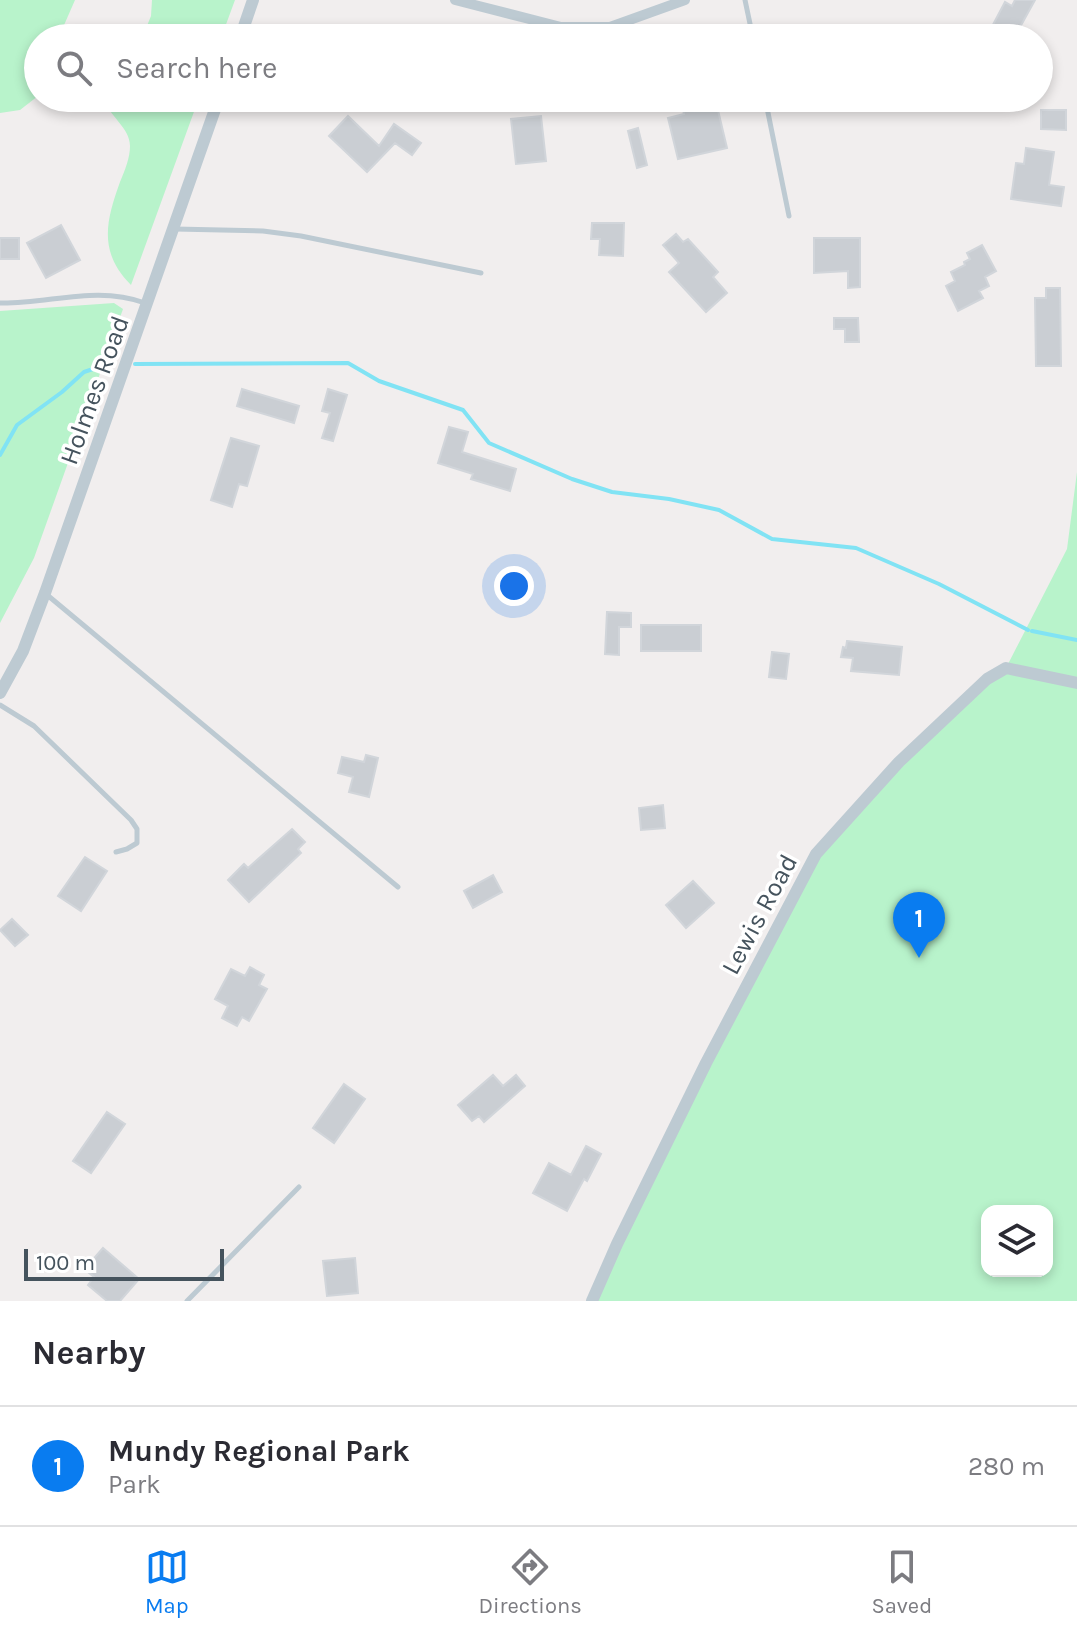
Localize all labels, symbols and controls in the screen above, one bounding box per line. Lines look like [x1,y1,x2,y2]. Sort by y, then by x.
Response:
search box [24,24,1053,112]
icon: search [52,46,96,90]
text: Search here [116,50,277,86]
street label: Holmes Road [53,311,136,469]
your location [494,566,534,606]
street label: Lewis Road [715,849,804,980]
pin: 1 [893,892,945,958]
map controls [981,1205,1053,1277]
button: layers [981,1205,1053,1277]
scale bar [24,1245,224,1281]
text: 100 m [36,1250,95,1276]
text: Nearby [32,1333,146,1373]
text: Mundy Regional Park [108,1433,410,1469]
text: 1 [53,1451,63,1482]
text: 280 m [968,1451,1045,1482]
text: Park [108,1469,161,1500]
tab: Map [145,1545,189,1619]
tab: Directions [478,1545,582,1619]
tab: Saved [871,1545,932,1619]

